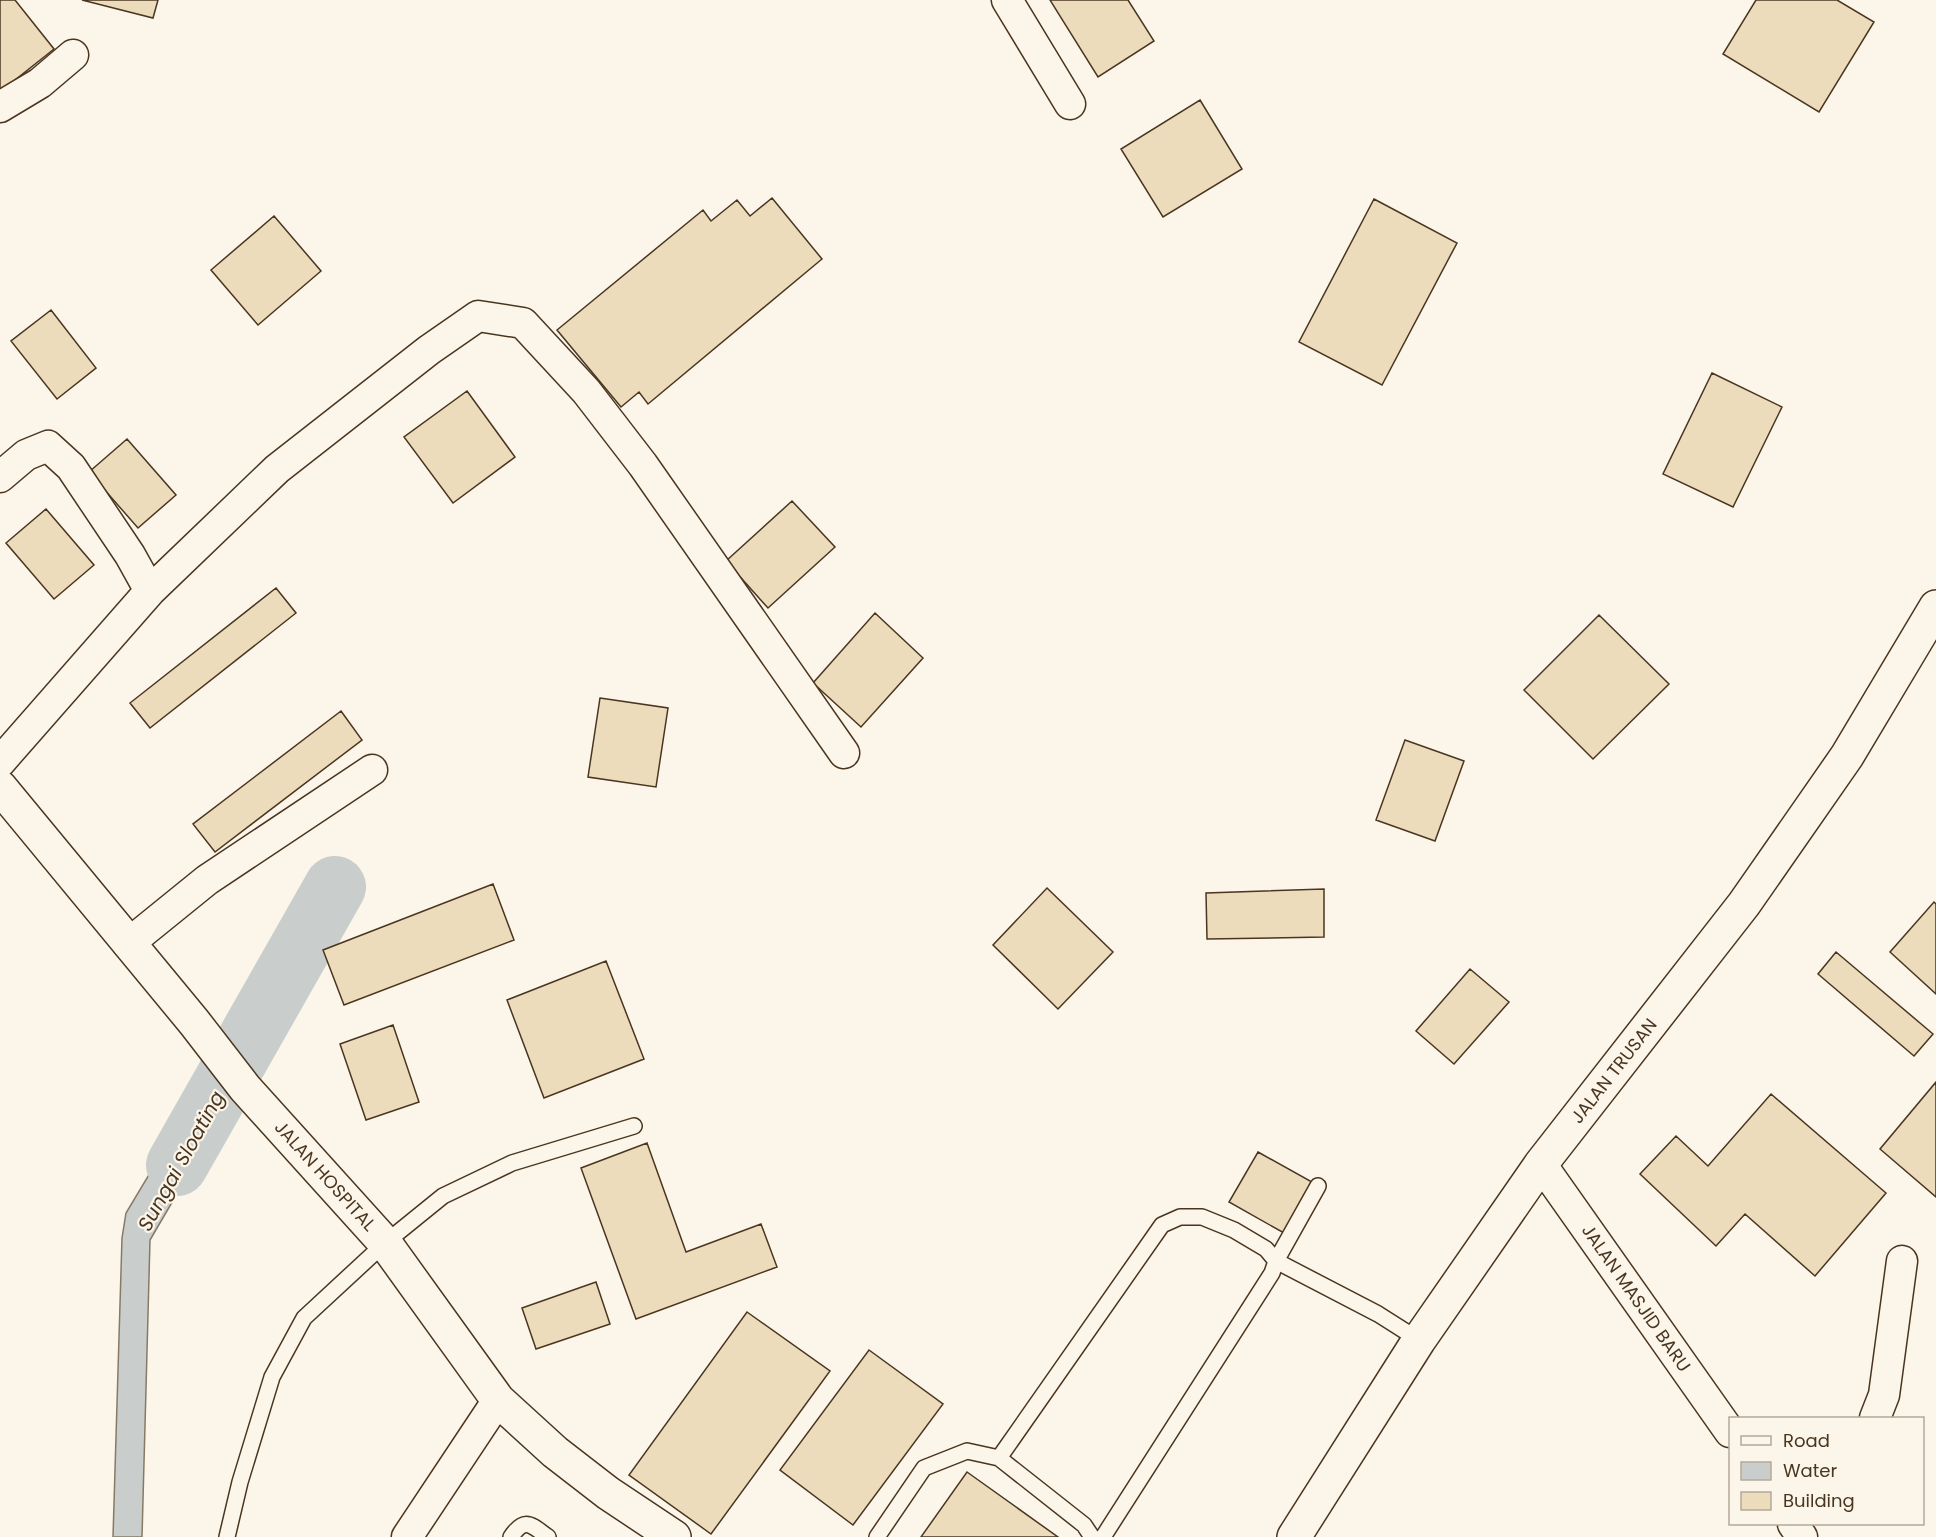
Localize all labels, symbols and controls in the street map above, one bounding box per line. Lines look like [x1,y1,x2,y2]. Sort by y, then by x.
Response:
street label: JALAN TRUSAN [1565,1013,1663,1129]
water label: Sungai Sloating [131,1086,231,1236]
street label: JALAN HOSPITAL [269,1115,382,1236]
street label: JALAN MASJID BARU [1576,1219,1697,1377]
legend [1729,1417,1924,1525]
text: Road [1783,1428,1830,1453]
text: Water [1783,1458,1837,1483]
text: Building [1783,1488,1855,1513]

